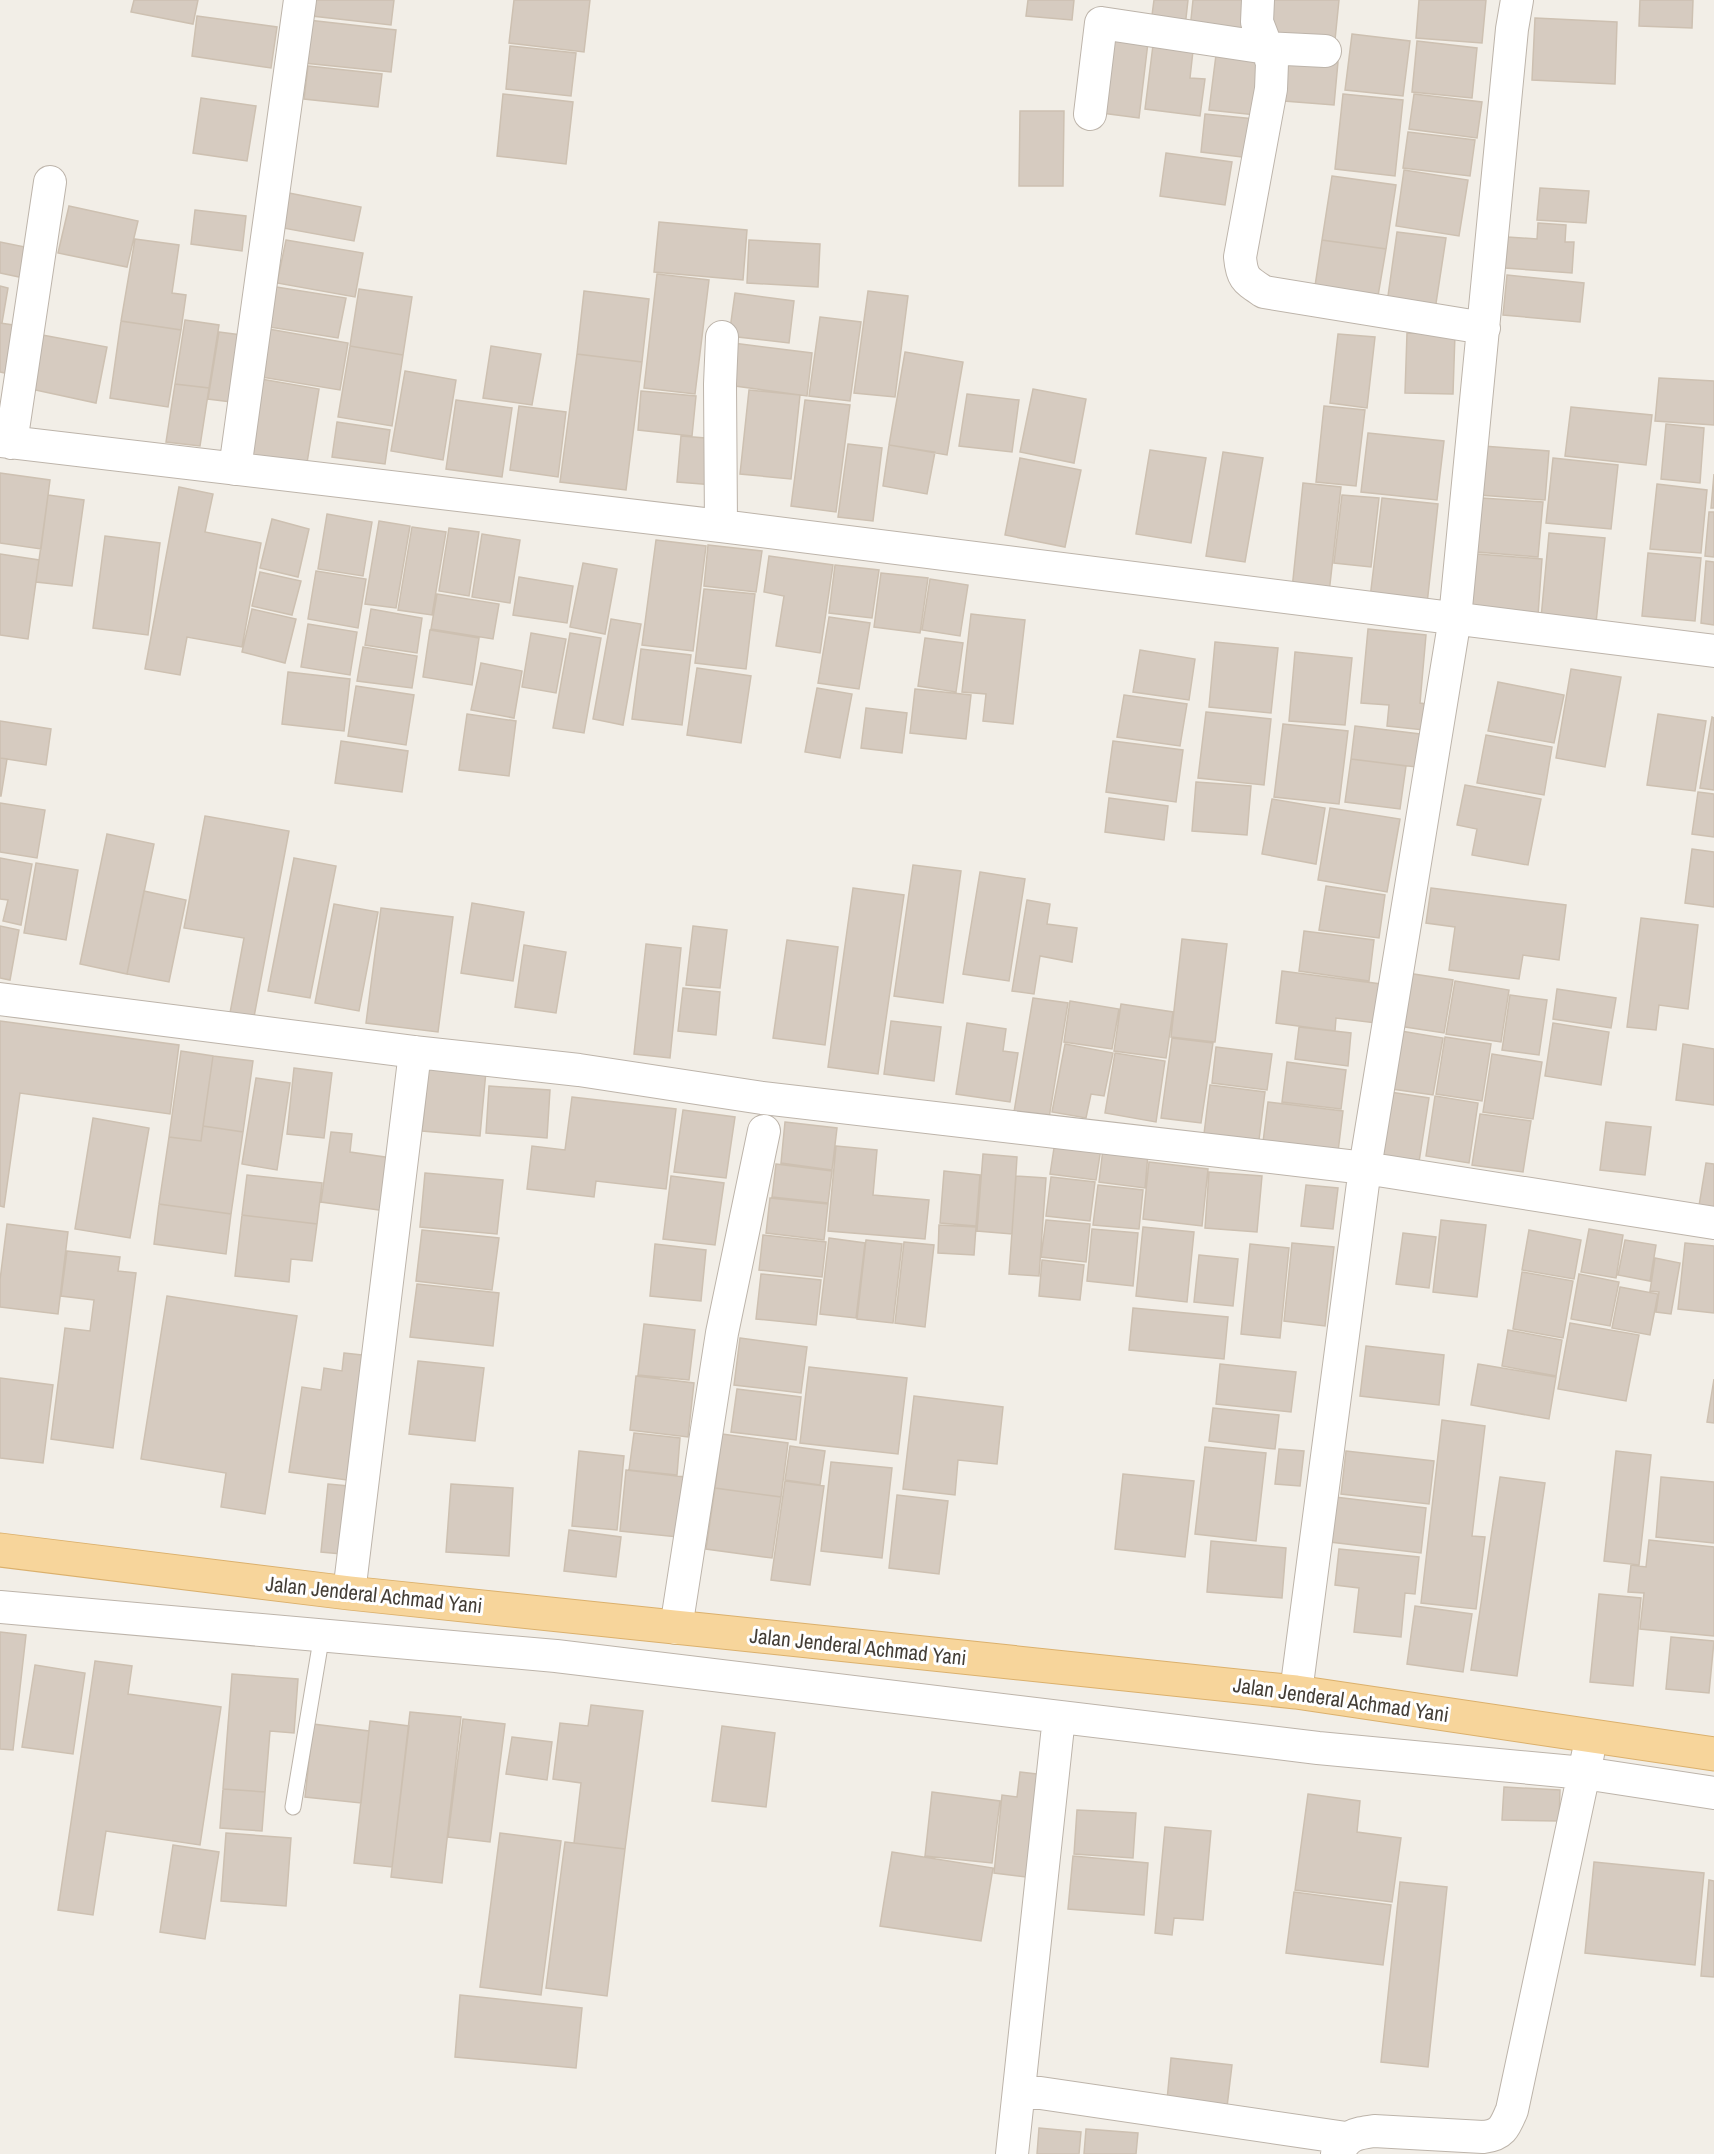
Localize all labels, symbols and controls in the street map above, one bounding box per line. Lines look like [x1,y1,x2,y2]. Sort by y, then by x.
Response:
street label: Jalan Jenderal Achmad Yani [264,1569,484,1620]
street label: Jalan Jenderal Achmad Yani [748,1621,968,1672]
street label: Jalan Jenderal Achmad Yani [1231,1670,1451,1729]

